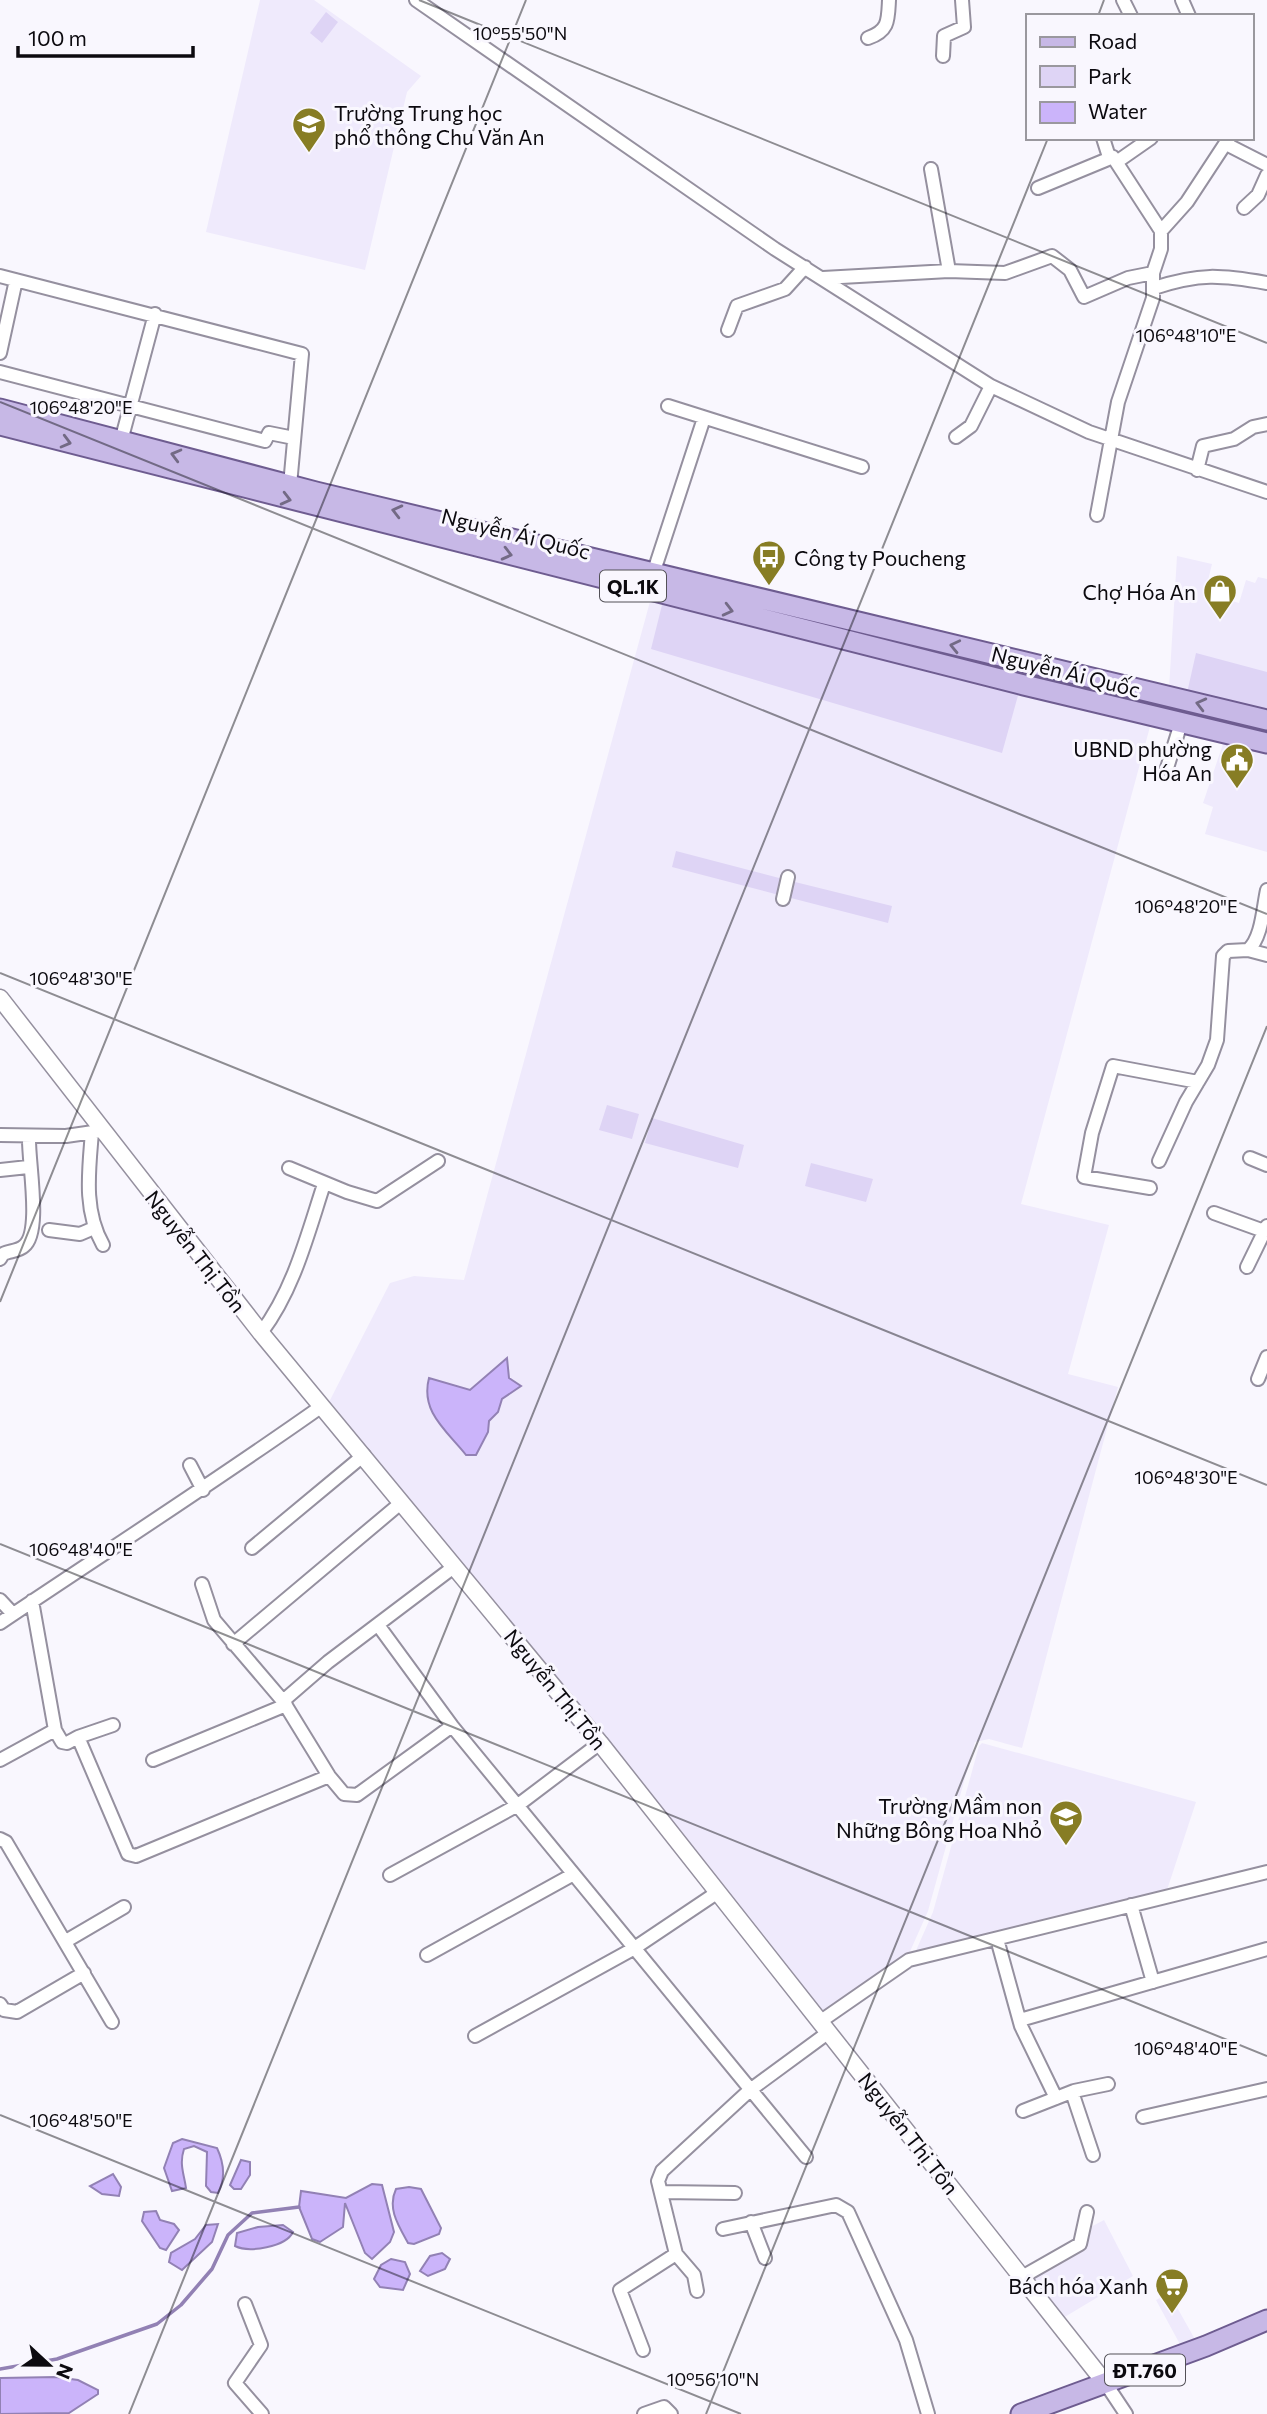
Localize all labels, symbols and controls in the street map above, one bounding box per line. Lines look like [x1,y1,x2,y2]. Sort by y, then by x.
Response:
scale bar [18,14,192,58]
legend [1026,14,1253,140]
text: 10°55'50"N [473,22,567,44]
text: 100 m [28,25,87,50]
text: Road [1088,28,1137,53]
text: Park [1088,63,1132,88]
text: Water [1088,98,1147,123]
place label: Trường Trung học phổ thông Chu Văn An [334,100,545,149]
school or university icon: Trường Trung học phổ thông Chu Văn An [290,105,328,154]
text: 106°48'10"E [1136,324,1236,346]
text: 106°48'20"E [29,396,133,418]
one-way arrow [60,434,72,449]
one-way arrow [170,449,182,463]
one-way arrow [280,491,292,505]
street label: Nguyễn Ái Quốc [439,501,593,564]
one-way arrow [391,505,403,519]
bus stop icon: Công ty Poucheng [750,538,788,587]
place label: Công ty Poucheng [794,545,966,570]
one-way arrow [501,546,513,560]
road number: QL.1K [600,570,666,601]
shop icon: Chợ Hóa An [1201,572,1239,621]
place label: Chợ Hóa An [1082,579,1196,604]
one-way arrow [721,602,733,616]
street label: Nguyễn Ái Quốc [989,639,1143,702]
one-way arrow [949,640,961,654]
one-way arrow [1195,698,1207,712]
place label: UBND phường Hóa An [1073,736,1212,785]
public building icon: UBND phường Hóa An [1218,741,1256,790]
text: 106°48'20"E [1134,895,1238,917]
text: 106°48'30"E [29,967,133,989]
street label: Nguyễn Thị Tồn [141,1184,252,1317]
text: 106°48'30"E [1134,1466,1238,1488]
text: 106°48'40"E [29,1538,133,1560]
street label: Nguyễn Thị Tồn [500,1623,613,1754]
place label: Trường Mầm non Những Bông Hoa Nhỏ [836,1793,1042,1842]
school or university icon: Trường Mầm non Những Bông Hoa Nhỏ [1047,1798,1085,1847]
text: 106°48'40"E [1134,2037,1238,2059]
street label: Nguyễn Thị Tồn [854,2066,965,2199]
text: 106°48'50"E [29,2109,133,2131]
supermarket icon: Bách hóa Xanh [1153,2266,1191,2315]
place label: Bách hóa Xanh [1008,2273,1148,2298]
north arrow [14,2330,84,2400]
road number: ĐT.760 [1105,2354,1185,2386]
text: N [52,2361,79,2382]
text: 10°56'10"N [667,2368,759,2390]

